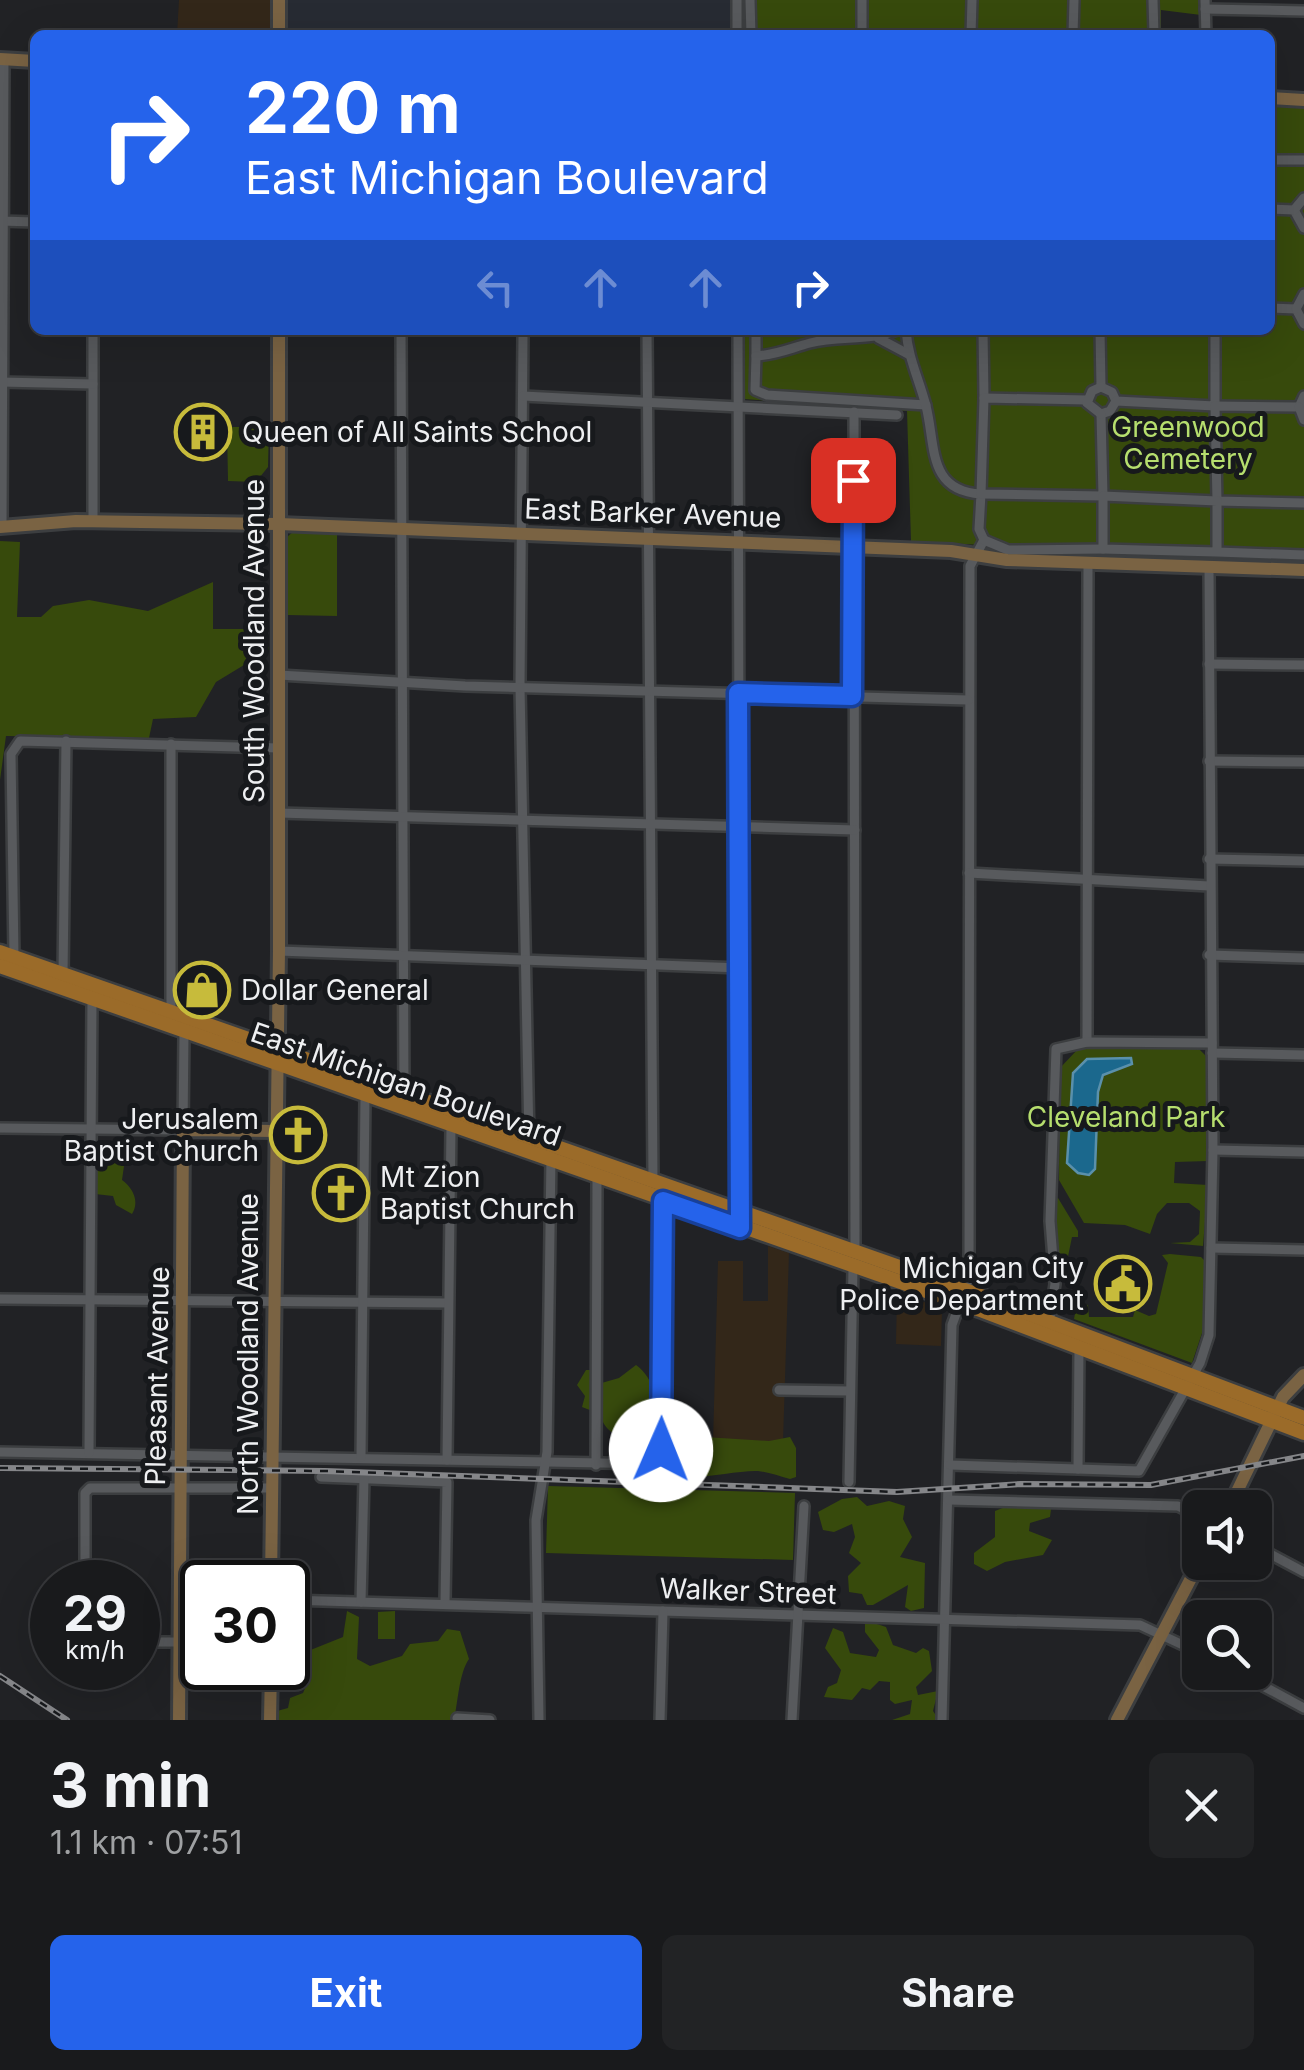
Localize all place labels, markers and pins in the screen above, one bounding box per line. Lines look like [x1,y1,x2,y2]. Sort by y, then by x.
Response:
building icon: Queen of All Saints School [173,402,233,462]
place label: Queen of All Saints School [242,415,592,449]
pin [811,438,896,523]
shop icon: Dollar General [172,960,232,1020]
place label: Dollar General [241,973,429,1007]
place label: Jerusalem Baptist Church [64,1102,259,1168]
church icon: Jerusalem Baptist Church [268,1105,328,1165]
place label: Mt Zion Baptist Church [380,1160,575,1226]
church icon: Mt Zion Baptist Church [311,1163,371,1223]
place label: Michigan City Police Department [839,1251,1084,1317]
public building icon: Michigan City Police Department [1093,1254,1153,1314]

